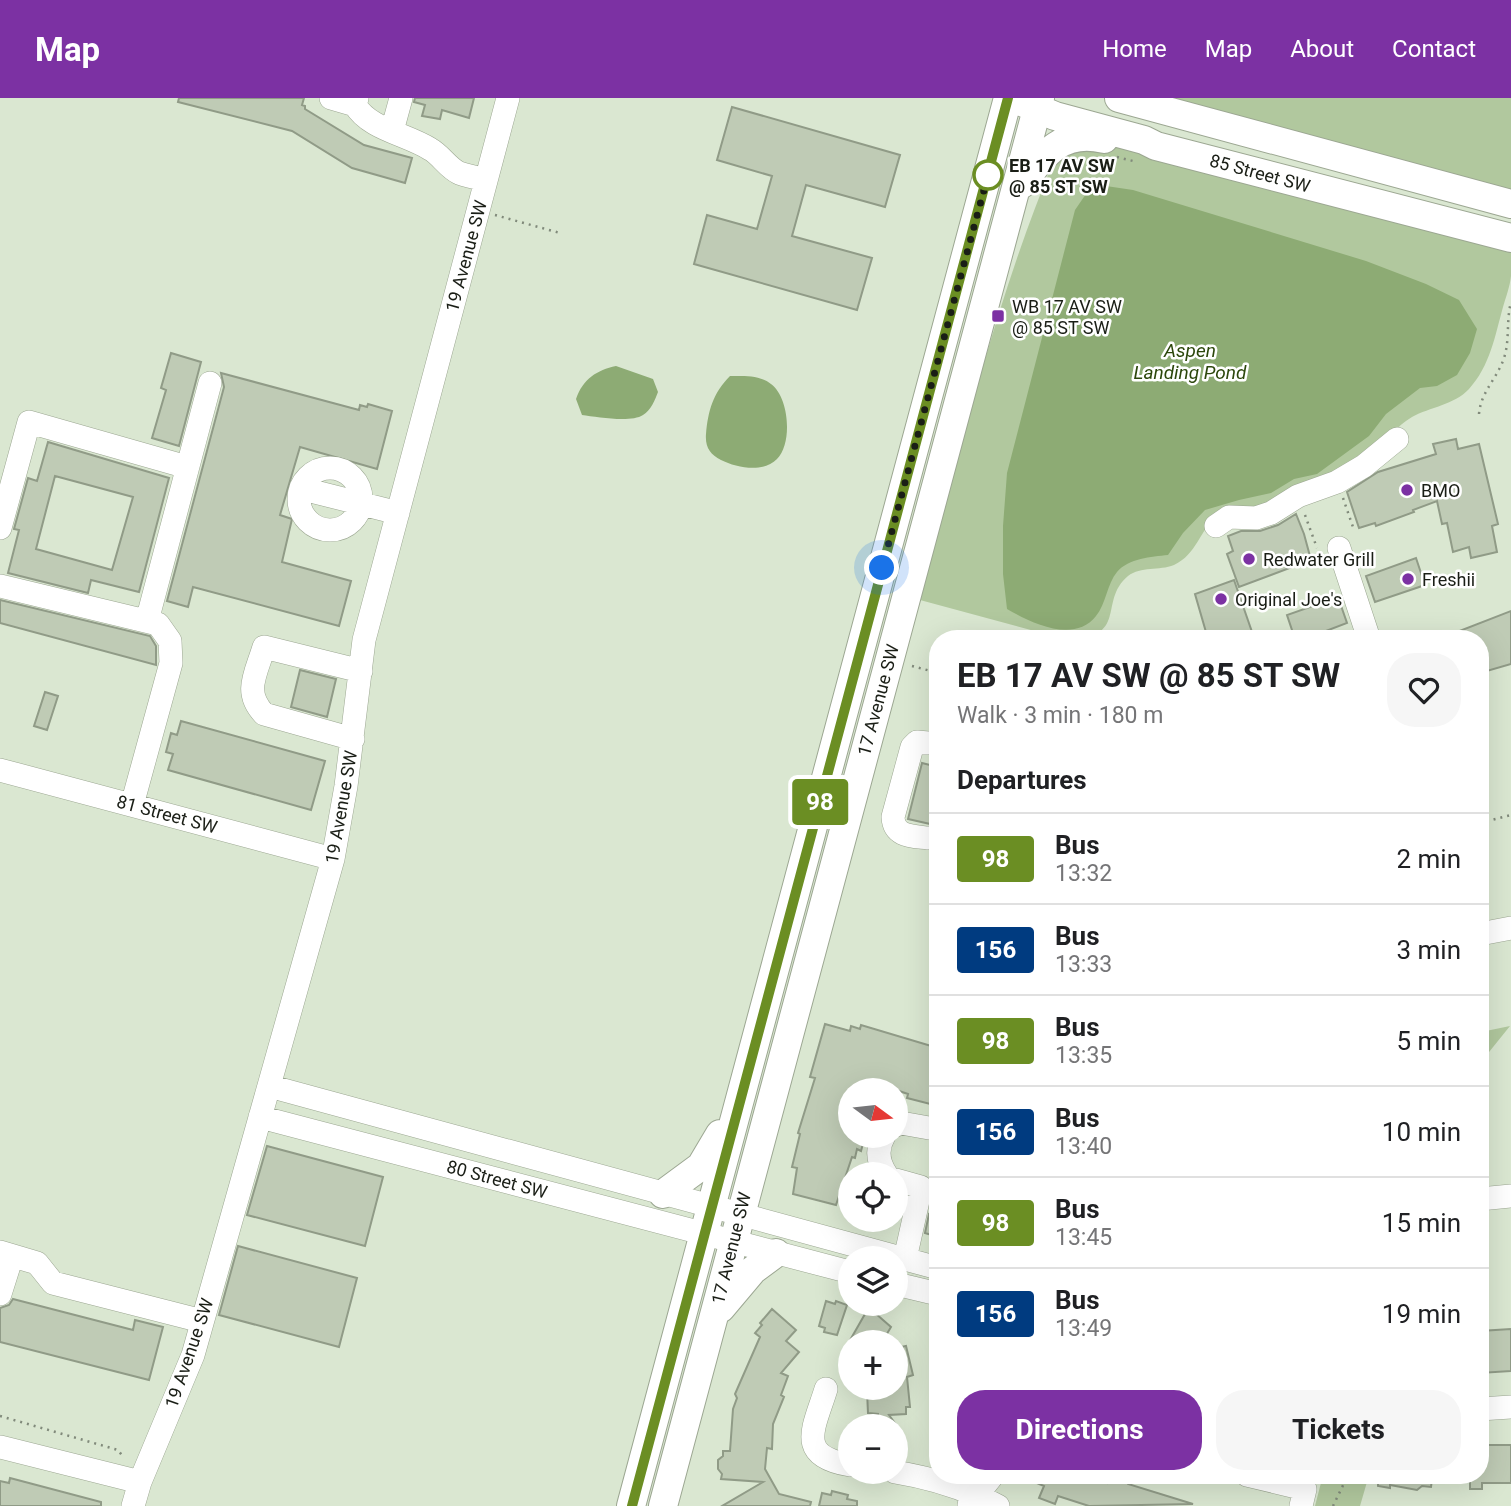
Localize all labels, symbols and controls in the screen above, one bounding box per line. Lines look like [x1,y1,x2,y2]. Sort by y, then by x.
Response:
text: Map [35,30,100,69]
text: Home [1102,35,1167,63]
text: Map [1205,35,1252,63]
text: About [1290,35,1354,63]
text: Contact [1392,35,1476,63]
street label: 85 Street SW [1207,149,1313,197]
place label: EB 17 AV SW @ 85 ST SW [1009,155,1115,197]
marker: EB 17 AV SW @ 85 ST SW [973,160,1003,190]
street label: 19 Avenue SW [441,198,491,314]
place label: WB 17 AV SW @ 85 ST SW [1012,296,1122,338]
marker: WB 17 AV SW @ 85 ST SW [990,308,1006,324]
water label: Aspen Landing Pond [1134,339,1247,384]
place label: BMO [1421,480,1460,501]
marker: BMO [1399,482,1415,498]
place label: Redwater Grill [1263,549,1375,570]
your location [864,550,899,585]
marker: Redwater Grill [1241,551,1257,567]
place label: Freshii [1422,569,1475,590]
marker: Freshii [1400,571,1416,587]
place label: Original Joe's [1235,589,1342,610]
marker: Original Joe's [1213,591,1229,607]
street label: 17 Avenue SW [853,642,903,758]
button: heart [1387,653,1461,727]
text: EB 17 AV SW @ 85 ST SW [957,656,1340,695]
text: Walk · 3 min · 180 m [957,702,1163,729]
street label: 19 Avenue SW [321,749,361,865]
text: Departures [957,765,1087,795]
line badge: 98 [788,779,852,825]
text: 98 [806,788,834,816]
street label: 81 Street SW [114,790,220,838]
text: Bus [1055,830,1100,860]
text: 2 min [1396,844,1461,874]
text: 98 [982,845,1009,873]
text: 13:32 [1055,860,1112,887]
text: Bus [1055,921,1100,951]
text: 3 min [1396,935,1461,965]
text: 156 [975,936,1016,964]
text: 13:33 [1055,951,1112,978]
text: Bus [1055,1012,1100,1042]
text: 5 min [1396,1026,1461,1056]
text: 98 [982,1027,1009,1055]
text: 13:35 [1055,1042,1112,1069]
north arrow [838,1078,908,1148]
map controls [838,1078,908,1484]
text: Bus [1055,1103,1100,1133]
text: 10 min [1382,1117,1461,1147]
text: 156 [975,1118,1016,1146]
text: 13:40 [1055,1133,1112,1160]
street label: 80 Street SW [444,1155,550,1203]
button: locate [838,1162,908,1232]
street label: 17 Avenue SW [707,1190,755,1306]
text: Bus [1055,1194,1100,1224]
text: 15 min [1382,1208,1461,1238]
text: 98 [982,1209,1009,1237]
text: 13:45 [1055,1224,1112,1251]
button: layers [838,1246,908,1316]
text: Bus [1055,1285,1100,1315]
street label: 19 Avenue SW [160,1295,218,1411]
text: 19 min [1382,1299,1461,1329]
text: 156 [975,1300,1016,1328]
text: 13:49 [1055,1315,1112,1342]
button: + [838,1330,908,1400]
button: Directions [957,1390,1202,1470]
button: Tickets [1216,1390,1461,1470]
button: − [838,1414,908,1484]

